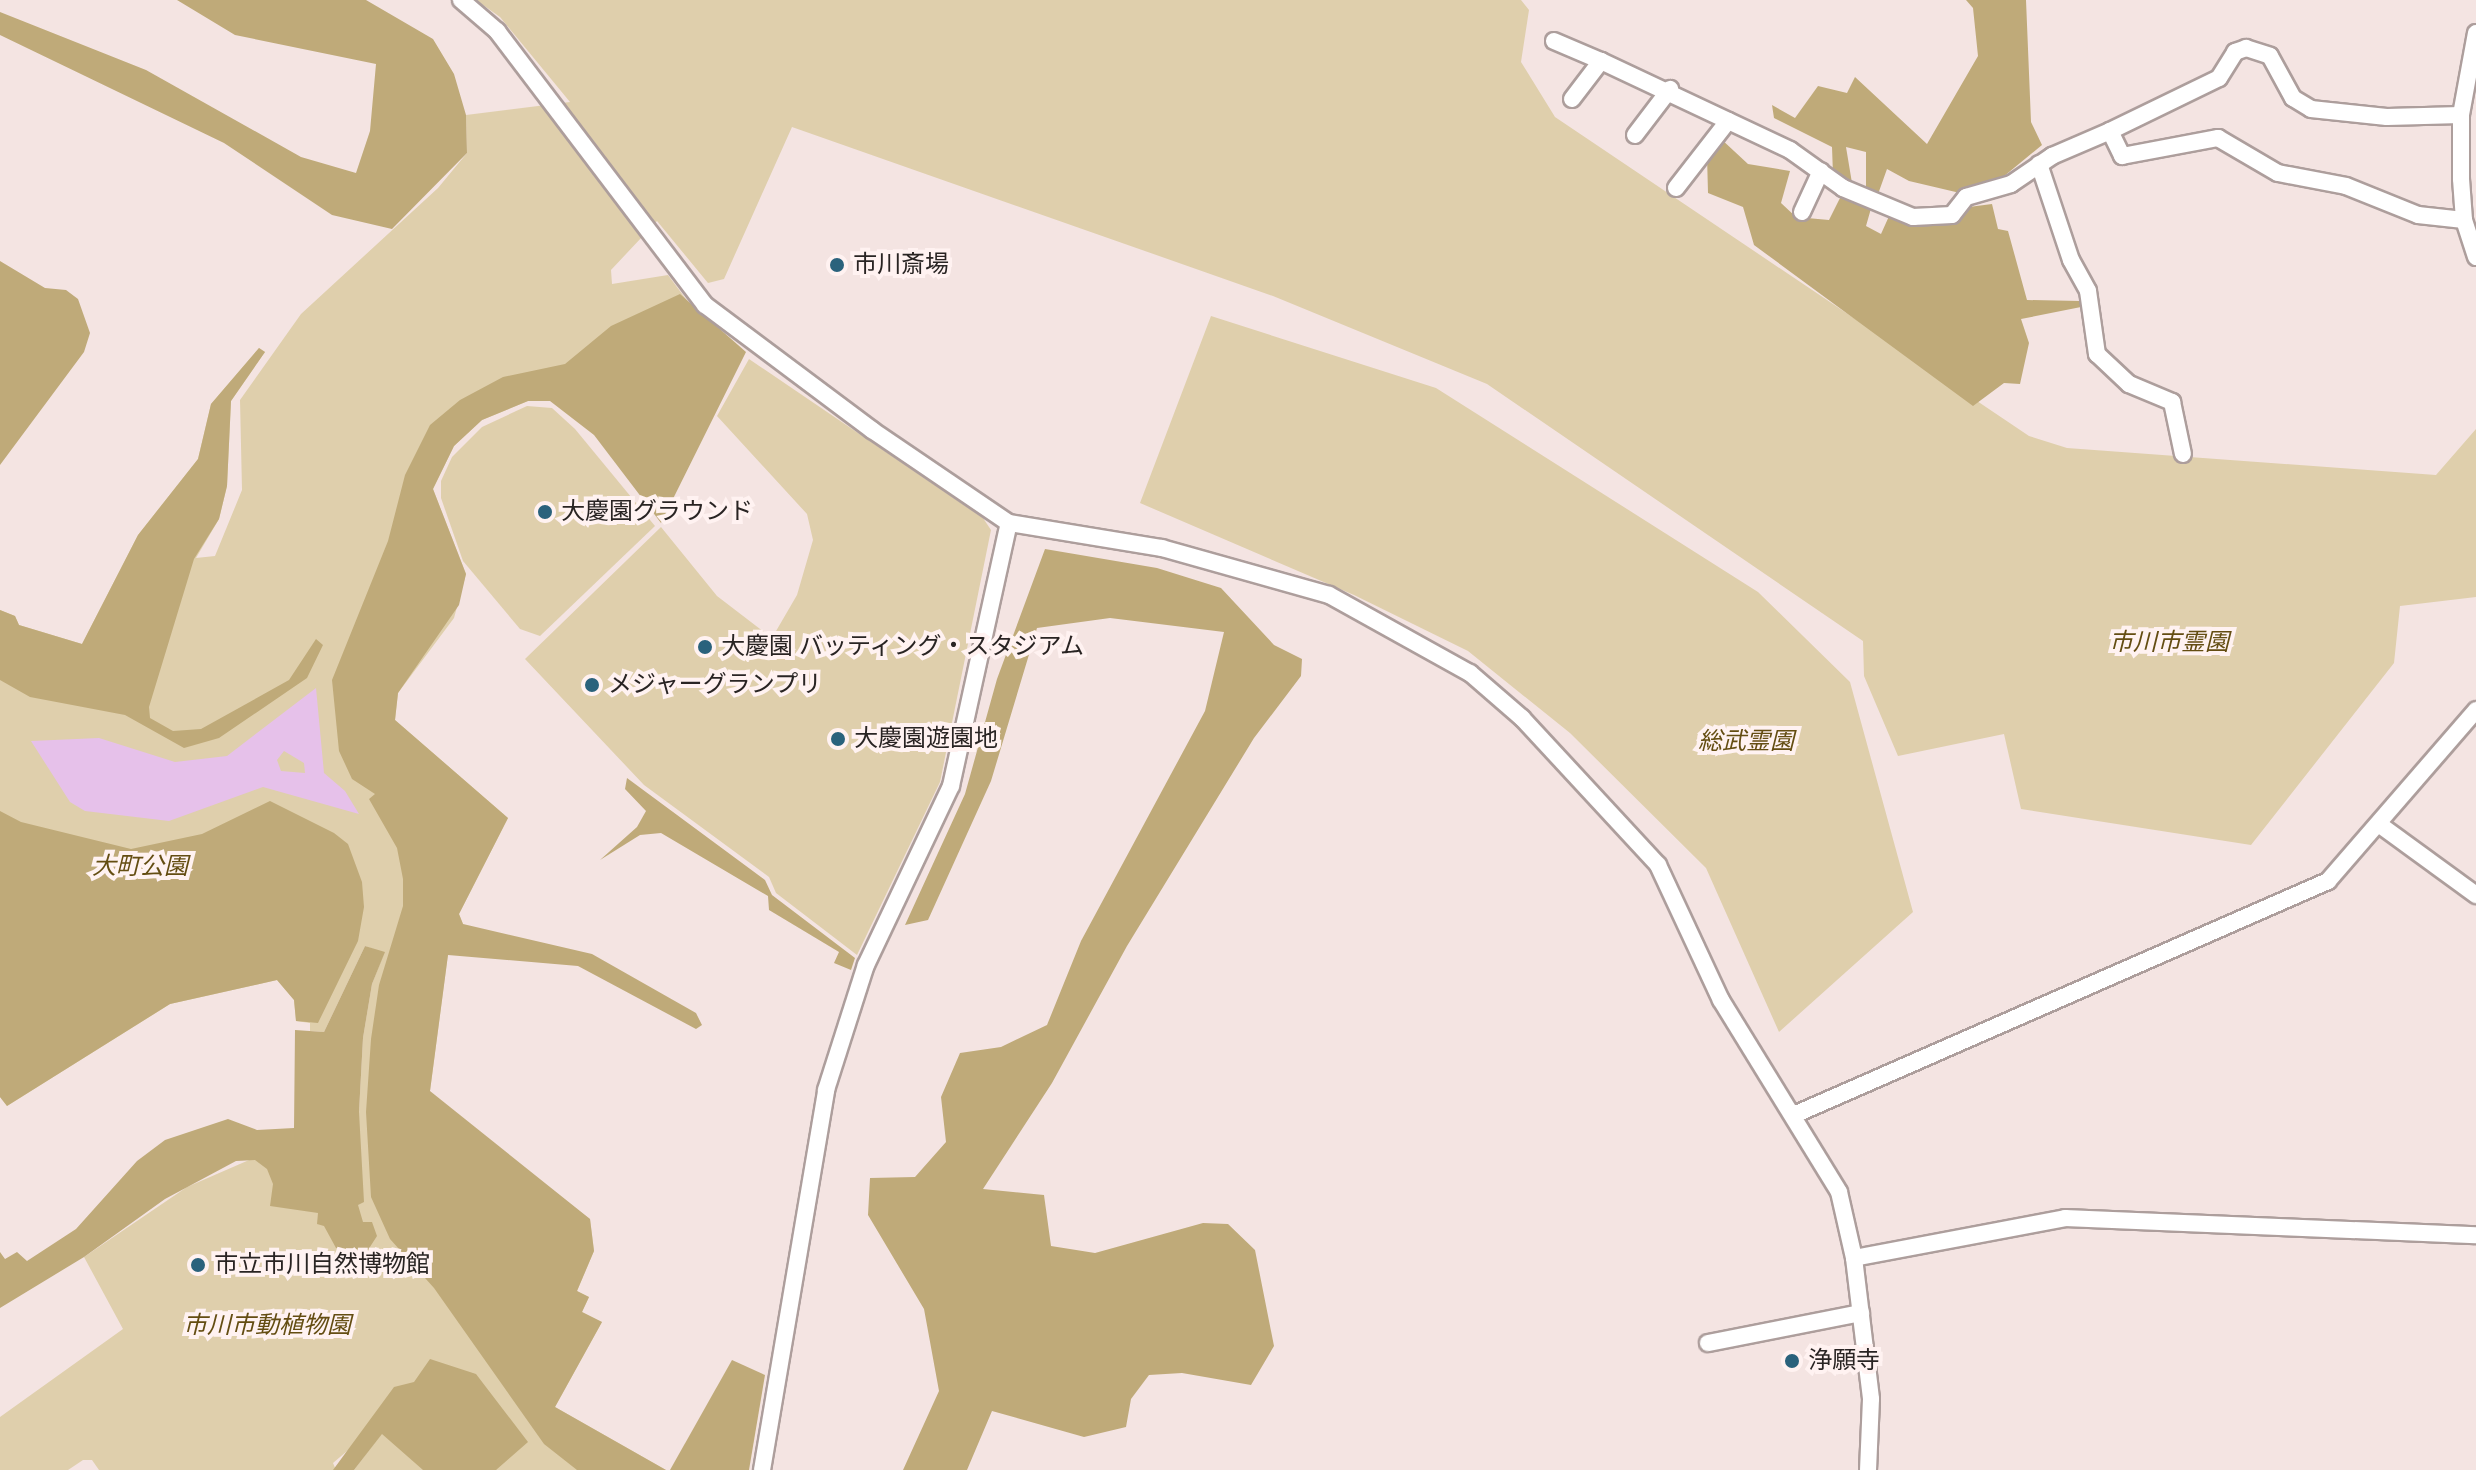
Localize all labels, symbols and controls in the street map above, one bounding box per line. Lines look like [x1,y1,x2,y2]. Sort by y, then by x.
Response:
place label: 市川斎場 [853,251,949,279]
marker: 市川斎場 [828,256,846,274]
place label: 大慶園グラウンド [561,498,753,526]
marker: 大慶園グラウンド [536,503,554,521]
park label: 市川市霊園 [2109,629,2229,657]
place label: 大慶園 バッティング・スタジアム [721,633,1087,661]
marker: 大慶園 バッティング・スタジアム [696,638,714,656]
place label: メジャーグランプリ [608,671,824,699]
marker: メジャーグランプリ [583,676,601,694]
place label: 大慶園遊園地 [854,725,998,753]
park label: 総武霊園 [1698,728,1794,756]
marker: 大慶園遊園地 [829,730,847,748]
park label: 大町公園 [92,853,188,881]
place label: 市立市川自然博物館 [214,1251,430,1279]
marker: 市立市川自然博物館 [189,1256,207,1274]
park label: 市川市動植物園 [183,1312,351,1340]
place label: 浄願寺 [1808,1347,1880,1375]
marker: 浄願寺 [1783,1352,1801,1370]

